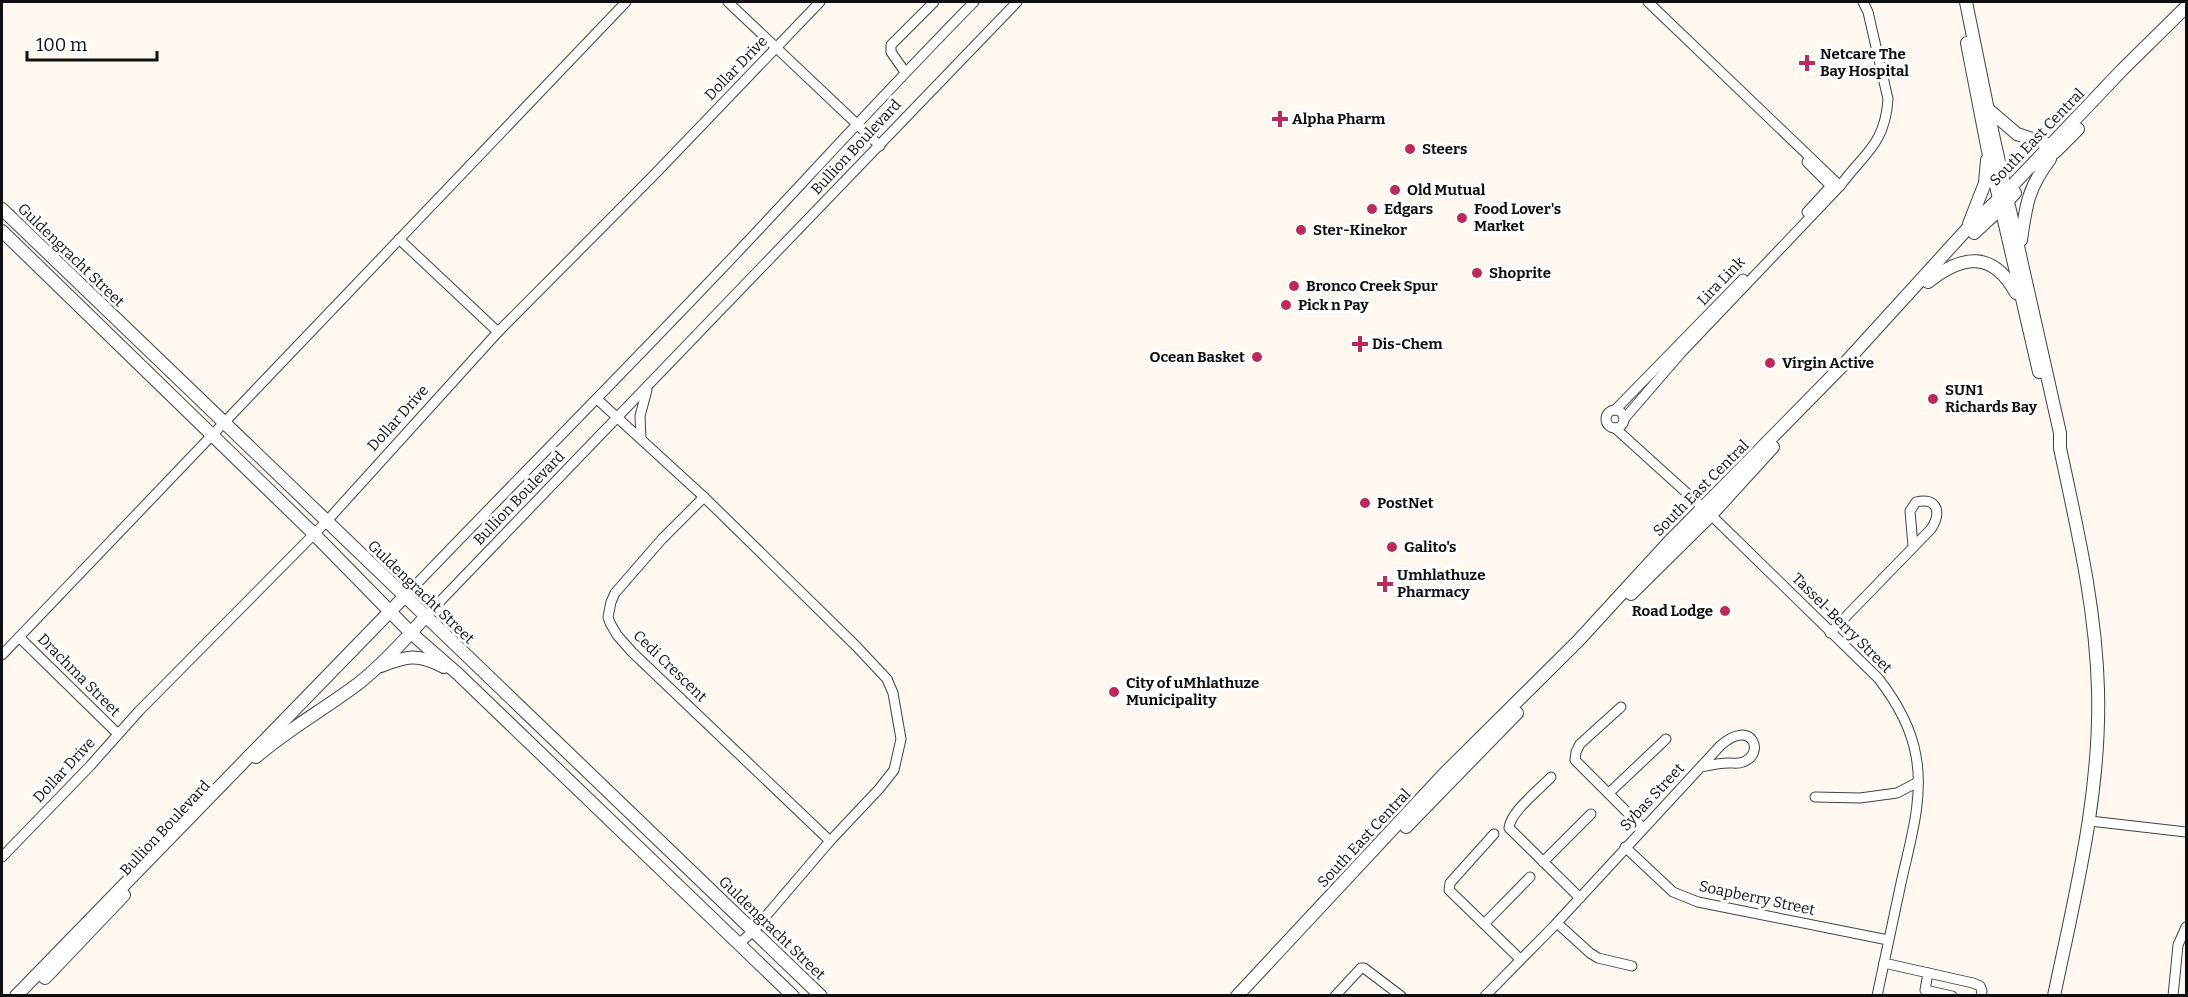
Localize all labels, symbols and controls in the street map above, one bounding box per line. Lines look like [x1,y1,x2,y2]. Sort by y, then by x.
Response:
scale bar [27,24,158,62]
street label: Dollar Drive [701,32,771,104]
text: 100 m [36,34,87,56]
place label: Netcare The Bay Hospital [1820,45,1909,80]
marker: Netcare The Bay Hospital [1798,54,1816,72]
street label: South East Central [1986,85,2088,189]
street label: Bullion Boulevard [807,96,905,198]
place label: Alpha Pharm [1292,110,1386,128]
marker: Alpha Pharm [1273,112,1287,126]
place label: Steers [1422,140,1467,158]
marker: Steers [1403,142,1417,156]
place label: Old Mutual [1407,181,1486,199]
marker: Old Mutual [1388,183,1402,197]
street label: Guldengracht Street [14,199,128,311]
place label: Edgars [1384,200,1433,218]
place label: Food Lover's Market [1474,200,1561,235]
marker: Edgars [1365,202,1379,216]
marker: Food Lover's Market [1455,211,1469,225]
place label: Ster-Kinekor [1313,221,1407,239]
marker: Ster-Kinekor [1294,223,1308,237]
street label: Lira Link [1694,253,1749,309]
place label: Shoprite [1489,264,1551,282]
marker: Shoprite [1470,266,1484,280]
place label: Bronco Creek Spur [1306,277,1438,295]
marker: Bronco Creek Spur [1287,279,1301,293]
place label: Pick n Pay [1298,296,1369,314]
marker: Pick n Pay [1279,298,1293,312]
place label: Dis-Chem [1372,335,1443,353]
marker: Dis-Chem [1353,337,1367,351]
place label: Ocean Basket [1150,348,1245,366]
marker: Ocean Basket [1250,350,1264,364]
place label: Virgin Active [1782,354,1874,372]
marker: Virgin Active [1763,356,1777,370]
street label: Dollar Drive [364,381,432,455]
place label: SUN1 Richards Bay [1945,381,2038,416]
marker: SUN1 Richards Bay [1926,392,1940,406]
street label: South East Central [1649,436,1753,540]
street label: Bullion Boulevard [470,447,568,549]
place label: PostNet [1377,494,1434,512]
marker: PostNet [1358,496,1372,510]
street label: Guldengracht Street [364,536,478,648]
place label: Galito's [1404,538,1457,556]
marker: Galito's [1385,540,1399,554]
place label: Umhlathuze Pharmacy [1397,566,1485,601]
street label: Tassel-Berry Street [1788,569,1896,677]
marker: Umhlathuze Pharmacy [1378,577,1392,591]
place label: Road Lodge [1632,602,1713,620]
marker: Road Lodge [1718,604,1732,618]
street label: Cedi Crescent [629,626,711,706]
street label: Drachma Street [34,630,124,720]
place label: City of uMhlathuze Municipality [1126,674,1259,709]
marker: City of uMhlathuze Municipality [1107,685,1121,699]
street label: Dollar Drive [29,734,99,806]
street label: Sybas Street [1616,759,1688,834]
street label: Bullion Boulevard [116,777,214,879]
street label: South East Central [1314,785,1414,891]
street label: Guldengracht Street [715,872,829,984]
street label: Soapberry Street [1697,877,1817,919]

